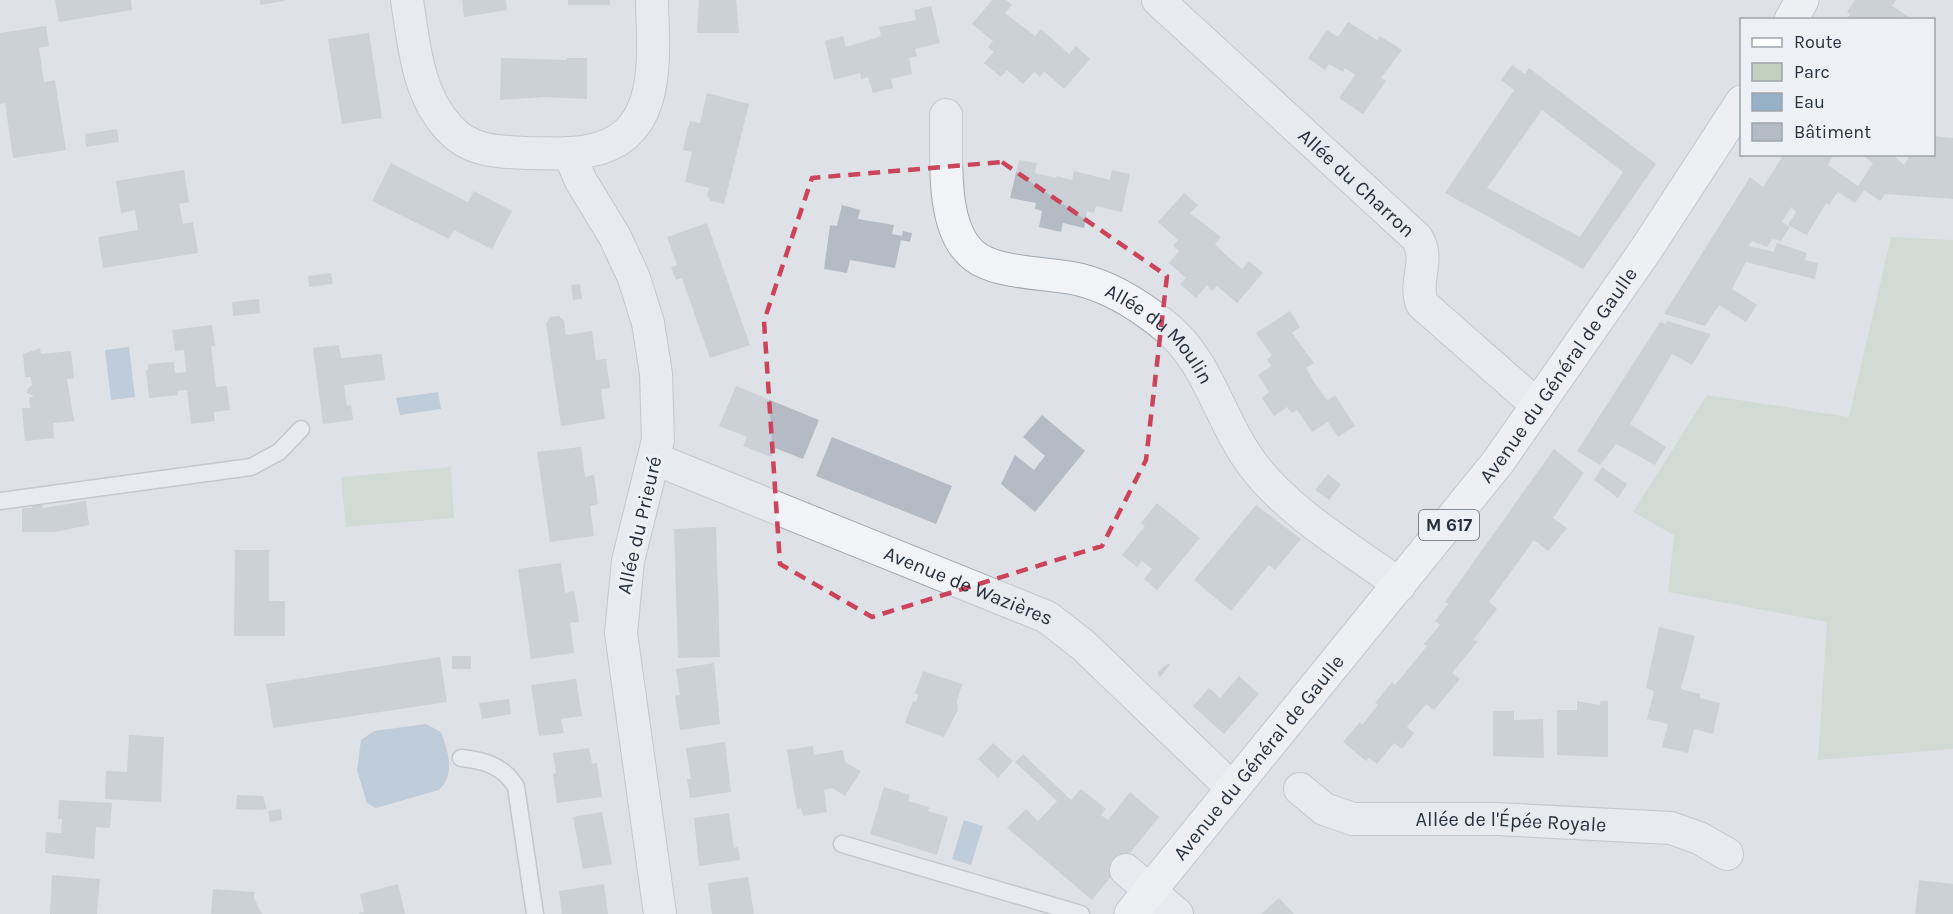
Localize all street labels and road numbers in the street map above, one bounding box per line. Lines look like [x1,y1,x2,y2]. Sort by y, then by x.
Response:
street label: Allée du Charron [1294,124,1419,242]
street label: Avenue du Général de Gaulle [1475,263,1642,488]
street label: Allée du Moulin [1101,279,1218,388]
street label: Allée du Prieuré [612,454,667,596]
road number: M 617 [1419,510,1479,540]
street label: Avenue de Wazières [881,542,1056,630]
street label: Avenue du Général de Gaulle [1168,650,1349,865]
street label: Allée de l'Épée Royale [1416,807,1607,837]

